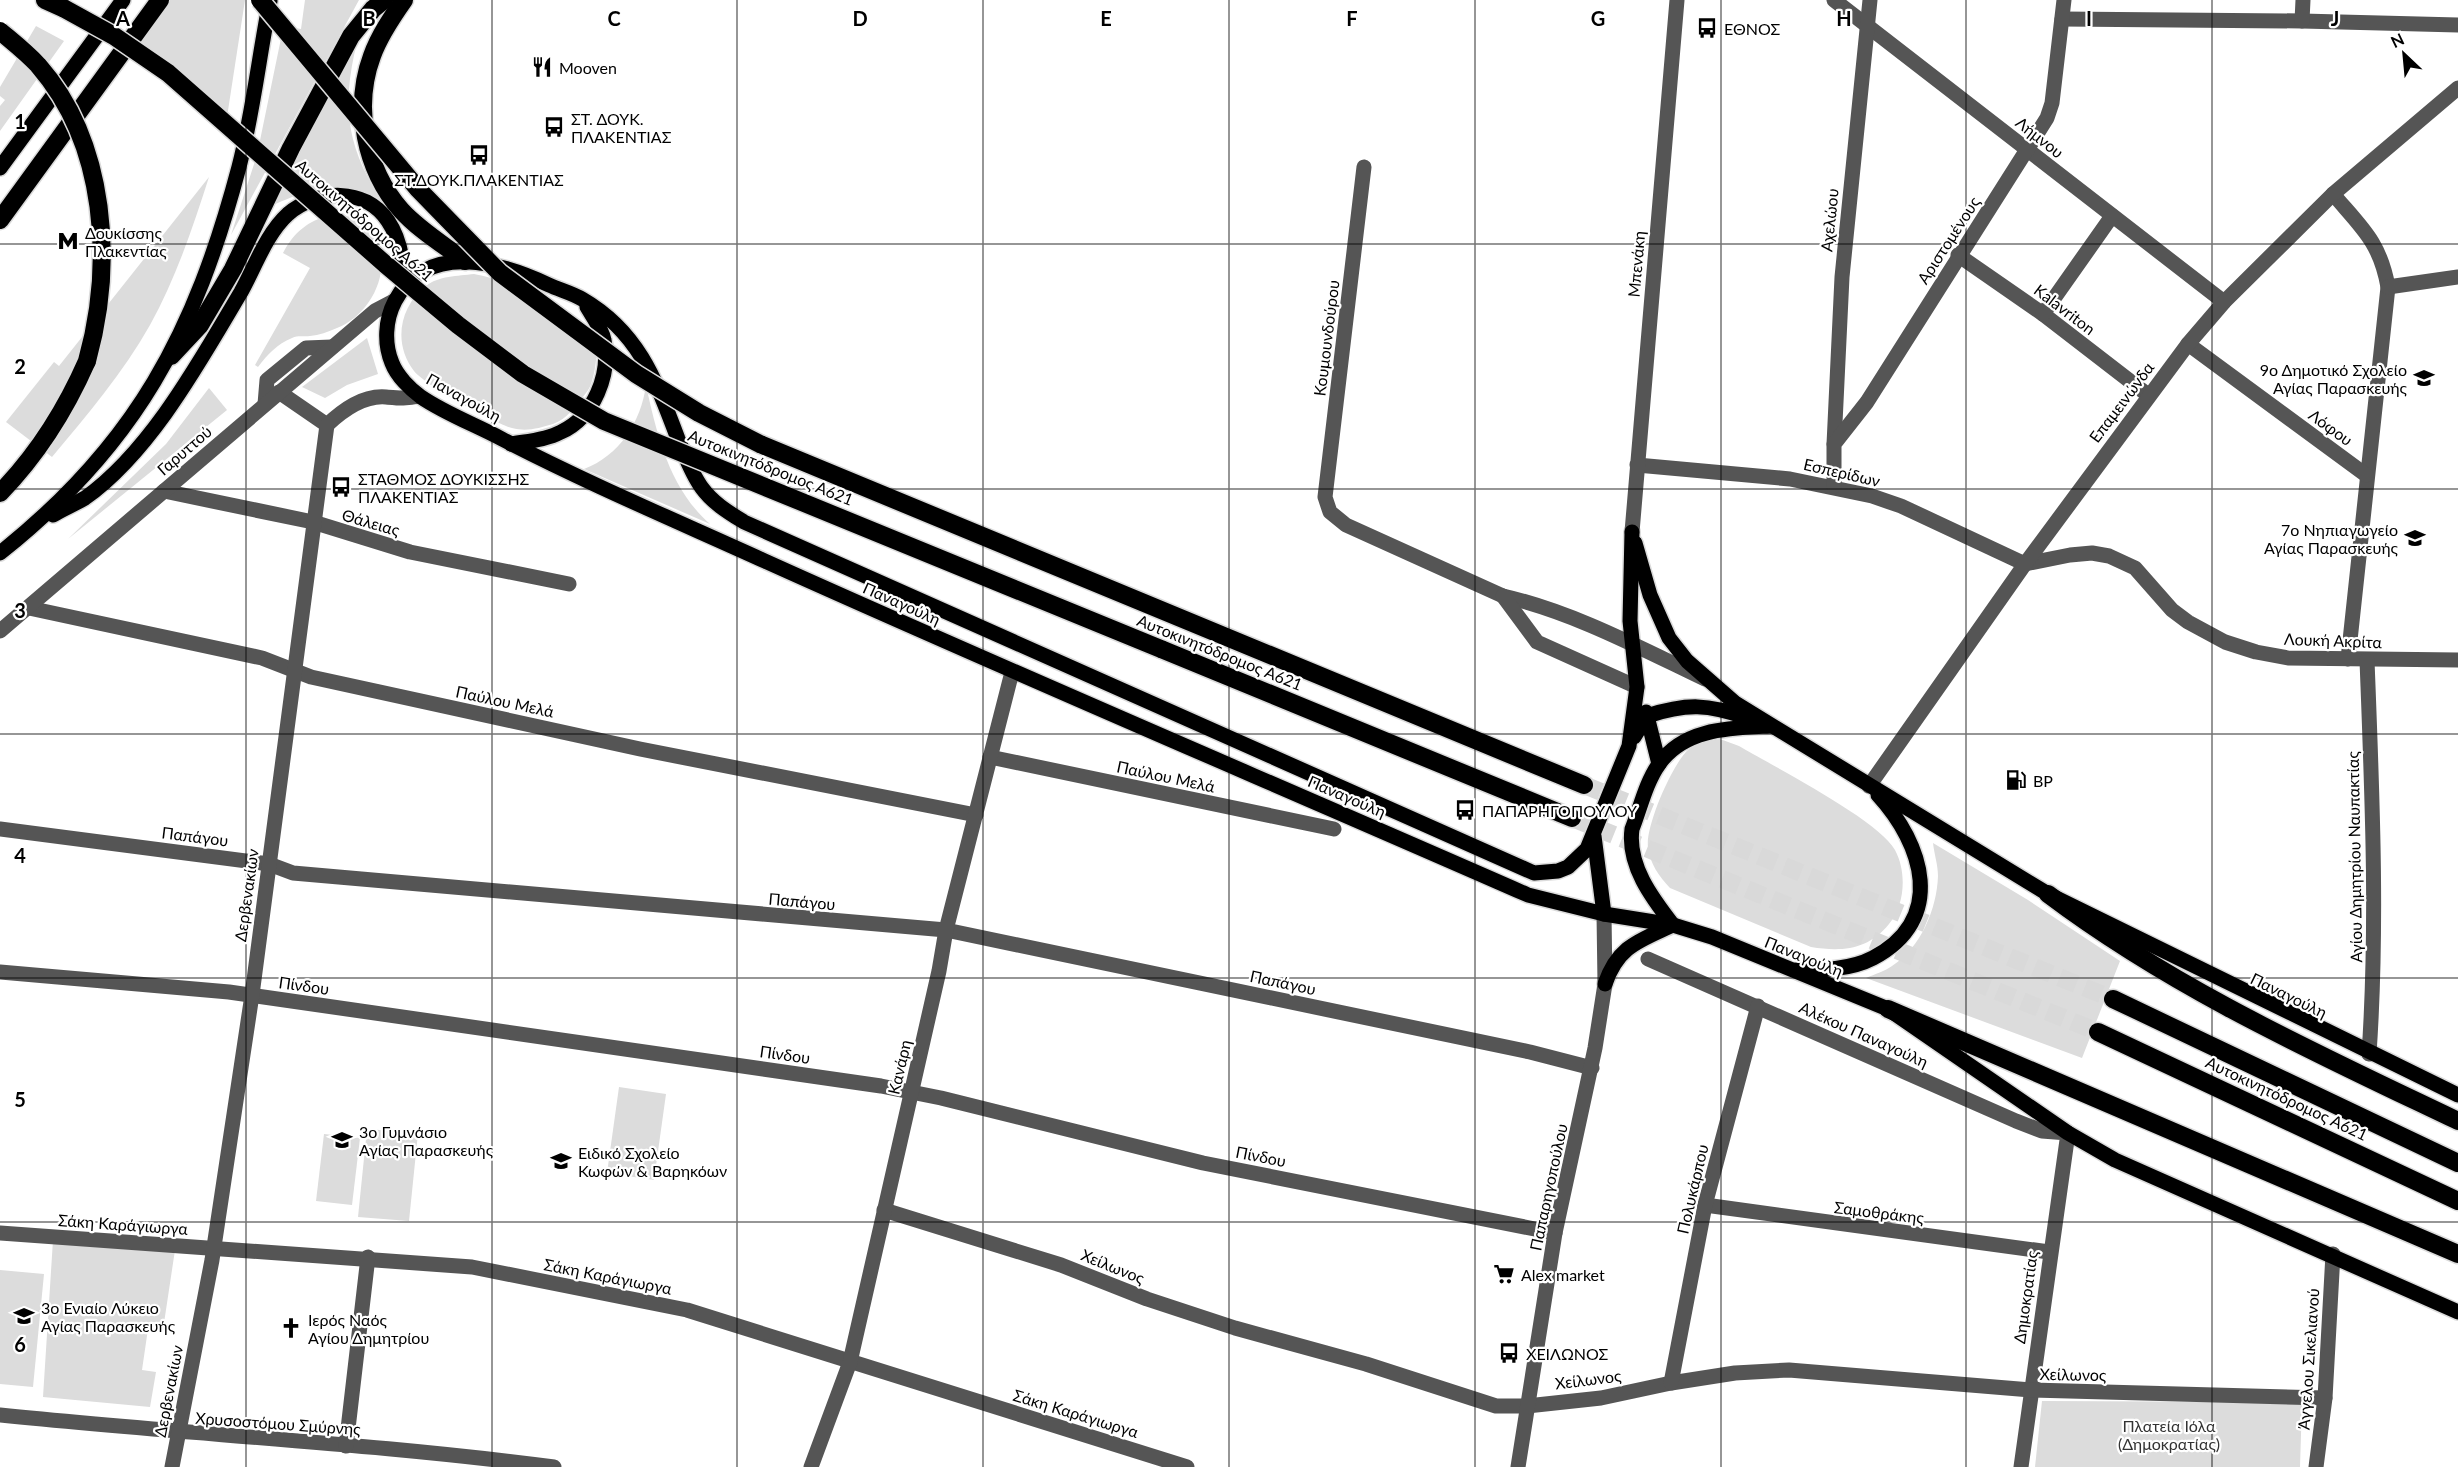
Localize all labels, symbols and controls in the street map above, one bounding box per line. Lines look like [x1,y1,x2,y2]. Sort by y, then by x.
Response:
text: A [115,6,130,30]
text: B [362,6,376,30]
text: C [607,6,621,30]
text: D [852,6,868,30]
text: E [1100,6,1112,30]
text: F [1346,6,1358,30]
text: G [1591,6,1605,30]
text: H [1836,6,1852,30]
text: I [2086,6,2092,30]
text: J [2331,6,2339,30]
bus stop icon: ΕΘΝΟΣ [1695,16,1719,40]
place label: ΕΘΝΟΣ [1724,19,1781,38]
north arrow [2374,24,2434,84]
text: N [2388,29,2407,51]
restaurant icon: Mooven [530,55,554,79]
place label: Mooven [559,58,617,77]
text: 1 [14,109,26,133]
place label: ΣΤ. ΔΟΥΚ. ΠΛΑΚΕΝΤΙΑΣ [571,109,672,146]
street label: Λήμνου [2012,113,2068,161]
bus stop icon: ΣΤ. ΔΟΥΚ. ΠΛΑΚΕΝΤΙΑΣ [542,115,566,139]
bus stop icon: ΣΤ.ΔΟΥΚ.ΠΛΑΚΕΝΤΙΑΣ [467,143,491,167]
street label: Αυτοκινητόδρομος Α621 [292,155,438,285]
place label: ΣΤ.ΔΟΥΚ.ΠΛΑΚΕΝΤΙΑΣ [394,170,564,189]
street label: Αχελώου [1816,187,1842,253]
street label: Αριστομένους [1913,192,1984,287]
place label: Δουκίσσης Πλακεντίας [85,223,167,260]
metro station icon: Δουκίσσης Πλακεντίας [56,229,80,253]
street label: Μπενάκη [1624,230,1648,298]
street label: Κουμουνδούρου [1309,279,1343,397]
street label: Kalavriton [2031,280,2099,338]
text: 2 [14,354,26,378]
street label: Επαμεινώνδα [2085,358,2158,446]
place label: 9ο Δημοτικό Σχολείο Αγίας Παρασκευής [2260,360,2408,397]
school or university icon: 9ο Δημοτικό Σχολείο Αγίας Παρασκευής [2412,366,2436,390]
street label: Παναγούλη [423,369,505,425]
street label: Λόφου [2305,405,2357,449]
street label: Γαρυττού [153,421,215,479]
street label: Αυτοκινητόδρομος Α621 [686,425,856,509]
street label: Εσπερίδων [1802,454,1882,490]
place label: ΣΤΑΘΜΟΣ ΔΟΥΚΙΣΣΗΣ ΠΛΑΚΕΝΤΙΑΣ [358,469,530,506]
bus stop icon: ΣΤΑΘΜΟΣ ΔΟΥΚΙΣΣΗΣ ΠΛΑΚΕΝΤΙΑΣ [329,475,353,499]
street label: Θάλειας [340,505,403,539]
place label: 7ο Νηπιαγωγείο Αγίας Παρασκευής [2264,520,2399,557]
school or university icon: 7ο Νηπιαγωγείο Αγίας Παρασκευής [2403,526,2427,550]
street label: Παναγούλη [860,578,944,628]
text: 3 [14,598,26,622]
street label: Αυτοκινητόδρομος Α621 [1135,610,1305,694]
street label: Λουκή Ακρίτα [2284,629,2383,651]
street label: Παύλου Μελά [454,681,556,721]
street label: Αγίου Δημητρίου Ναυπακτίας [2343,751,2365,963]
street label: Παύλου Μελά [1115,756,1217,796]
fuel station icon: BP [2004,768,2028,792]
street label: Παναγούλη [1305,771,1389,821]
place label: BP [2033,771,2053,790]
bus stop icon: ΠΑΠΑΡΗΓΟΠΟΥΛΟΥ [1453,798,1477,822]
place label: ΠΑΠΑΡΗΓΟΠΟΥΛΟΥ [1482,801,1637,820]
street label: Παπάγου [161,822,229,850]
text: 4 [14,843,26,867]
street label: Δερβενακίων [230,847,262,943]
street label: Παπάγου [768,889,836,913]
street label: Παναγούλη [1762,932,1846,980]
street label: Παπάγου [1248,966,1318,998]
street label: Παναγούλη [2248,968,2330,1022]
street label: Πίνδου [278,972,330,998]
street label: Αλέκου Παναγούλη [1797,997,1931,1071]
street label: Κανάρη [884,1038,914,1096]
street label: Πίνδου [759,1041,811,1067]
street label: Αυτοκινητόδρομος Α621 [2203,1052,2371,1144]
text: 5 [14,1087,26,1111]
place label: 3ο Γυμνάσιο Αγίας Παρασκευής [359,1122,494,1159]
street label: Παπαρηγοπούλου [1525,1122,1571,1252]
school or university icon: 3ο Γυμνάσιο Αγίας Παρασκευής [330,1128,354,1152]
street label: Πίνδου [1234,1142,1288,1170]
street label: Πολυκάρπου [1672,1142,1712,1236]
place label: Ειδικό Σχολείο Κωφών & Βαρηκόων [578,1143,727,1180]
school or university icon: Ειδικό Σχολείο Κωφών & Βαρηκόων [549,1149,573,1173]
street label: Σαμοθράκης [1833,1197,1926,1227]
street label: Σάκη Καράγιωργα [57,1210,189,1238]
street label: Χείλωνος [1079,1245,1148,1288]
street label: Δημοκρατίας [2009,1249,2041,1345]
street label: Σάκη Καράγιωργα [542,1254,674,1298]
supermarket icon: Alex market [1492,1262,1516,1286]
place label: Alex market [1521,1265,1605,1284]
street label: Άγγελου Σικελιανού [2294,1288,2322,1430]
place label: 3ο Ενιαίο Λύκειο Αγίας Παρασκευής [41,1298,176,1335]
school or university icon: 3ο Ενιαίο Λύκειο Αγίας Παρασκευής [12,1304,36,1328]
place label: Ιερός Ναός Αγίου Δημητρίου [308,1310,429,1347]
church icon: Ιερός Ναός Αγίου Δημητρίου [279,1316,303,1340]
text: 6 [14,1332,26,1356]
bus stop icon: ΧΕΙΛΩΝΟΣ [1497,1341,1521,1365]
street label: Δερβενακίων [150,1343,186,1439]
place label: ΧΕΙΛΩΝΟΣ [1526,1344,1609,1363]
street label: Χείλωνος [2039,1364,2107,1384]
street label: Χείλωνος [1554,1365,1623,1392]
street label: Σάκη Καράγιωργα [1011,1385,1141,1441]
street label: Χρυσοστόμου Σμύρνης [195,1408,362,1438]
park label: Πλατεία Ιόλα (Δημοκρατίας) [2118,1416,2220,1453]

